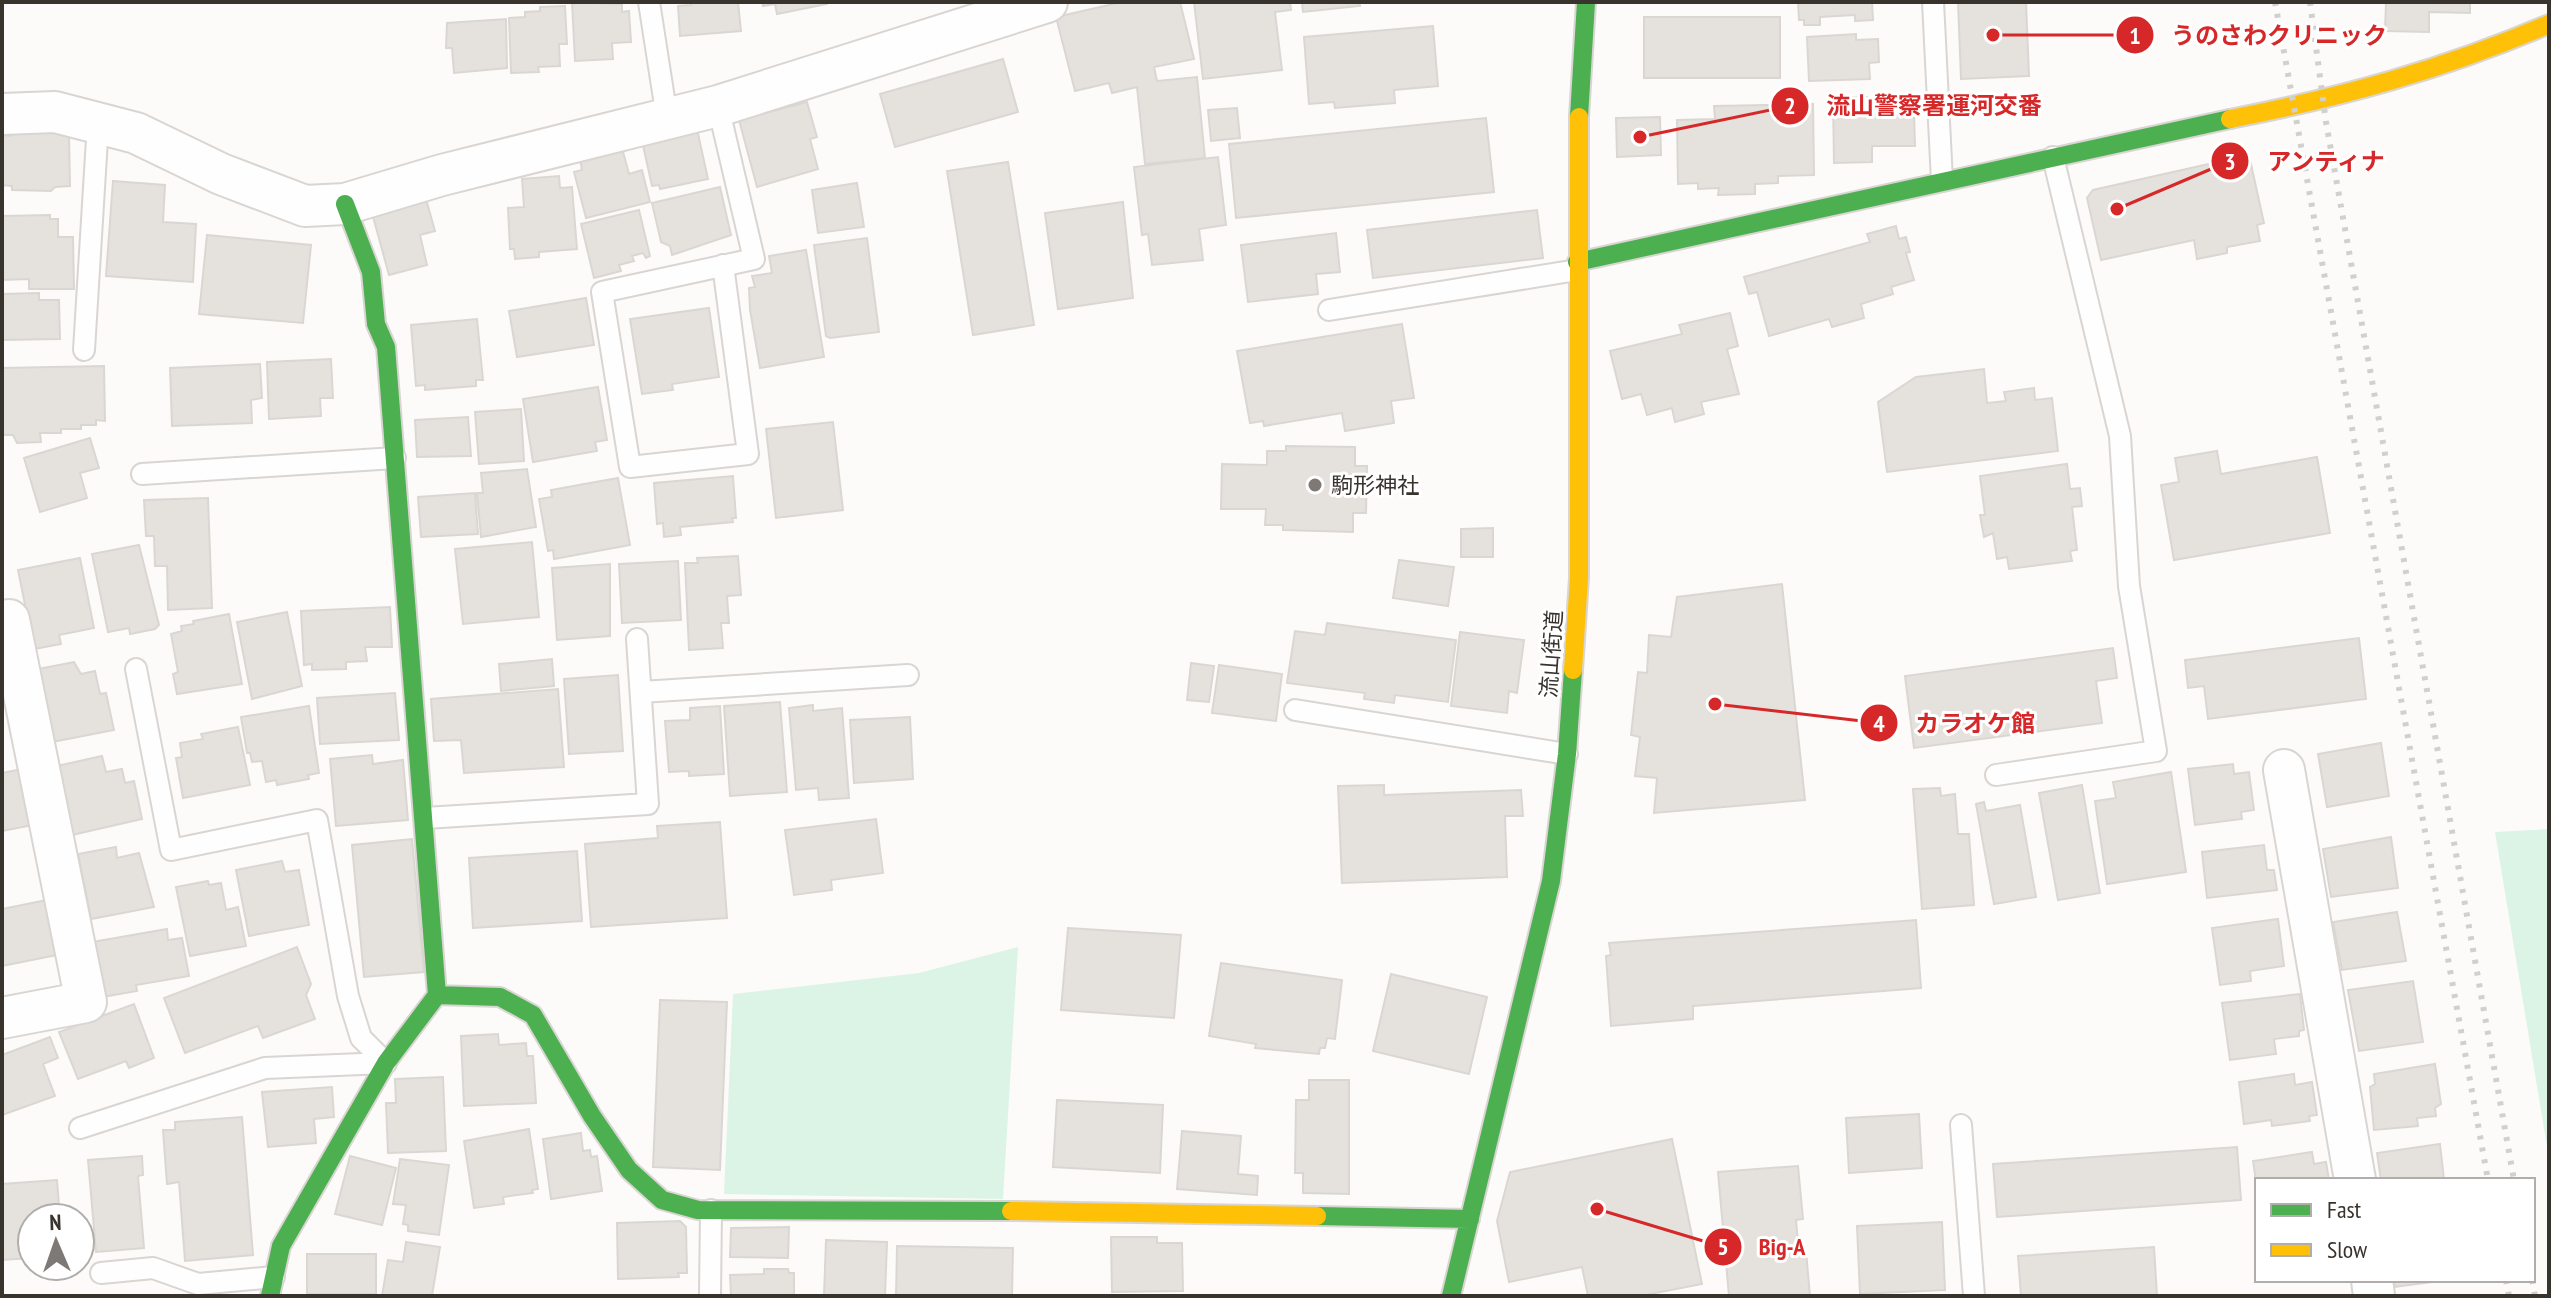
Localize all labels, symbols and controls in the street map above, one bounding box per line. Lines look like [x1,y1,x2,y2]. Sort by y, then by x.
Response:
callout: うのさわクリニック [2115,11,2403,59]
text: 1 [2129,20,2141,51]
text: うのさわクリニック [2171,20,2387,51]
callout: 流山警察署運河交番 [1770,82,2058,130]
text: 2 [1784,90,1796,121]
text: 流山警察署運河交番 [1826,90,2042,121]
callout: アンティナ [2210,137,2402,185]
text: 3 [2224,146,2236,177]
text: アンティナ [2267,146,2385,177]
place label: 駒形神社 [1331,471,1419,499]
marker: 駒形神社 [1306,476,1324,494]
street label: 流山街道 [1534,609,1568,699]
callout: カラオケ館 [1859,699,2051,747]
text: 4 [1873,708,1885,739]
text: カラオケ館 [1915,708,2035,739]
legend [2255,1178,2535,1282]
text: Fast [2327,1194,2362,1225]
north arrow [16,1202,96,1282]
text: N [49,1208,62,1236]
callout: Big-A [1703,1223,1822,1271]
text: 5 [1717,1231,1729,1262]
text: Big-A [1759,1231,1806,1262]
text: Slow [2327,1234,2368,1265]

